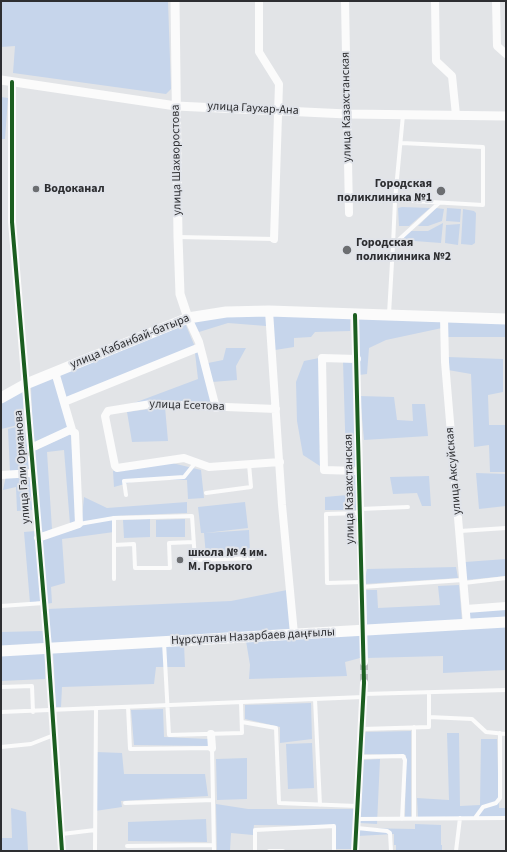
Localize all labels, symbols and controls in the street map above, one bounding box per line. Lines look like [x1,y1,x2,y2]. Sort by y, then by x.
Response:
street label: улица Казахстанская [339,52,355,162]
street label: улица Гаухар-Ана [207,99,299,119]
street label: улица Шахворостова [169,104,185,216]
place label: Городская поликлиника №1 [337,177,432,205]
place label: Водоканал [44,182,105,196]
marker: Водоканал [31,184,41,194]
marker: Городская поликлиника №1 [435,185,447,197]
place label: Городская поликлиника №2 [356,236,451,264]
marker: Городская поликлиника №2 [341,244,353,256]
street label: улица Кабанбай-батыра [68,311,192,373]
street label: улица Есетова [149,397,225,415]
street label: улица Гали Орманова [12,410,34,524]
street label: улица Аксуйская [443,427,465,515]
street label: улица Казахстанская [342,434,358,544]
place label: школа № 4 им. М. Горького [188,546,267,574]
marker: школа № 4 им. М. Горького [175,555,185,565]
street label: Нұрсұлтан Назарбаев даңғылы [171,626,335,648]

